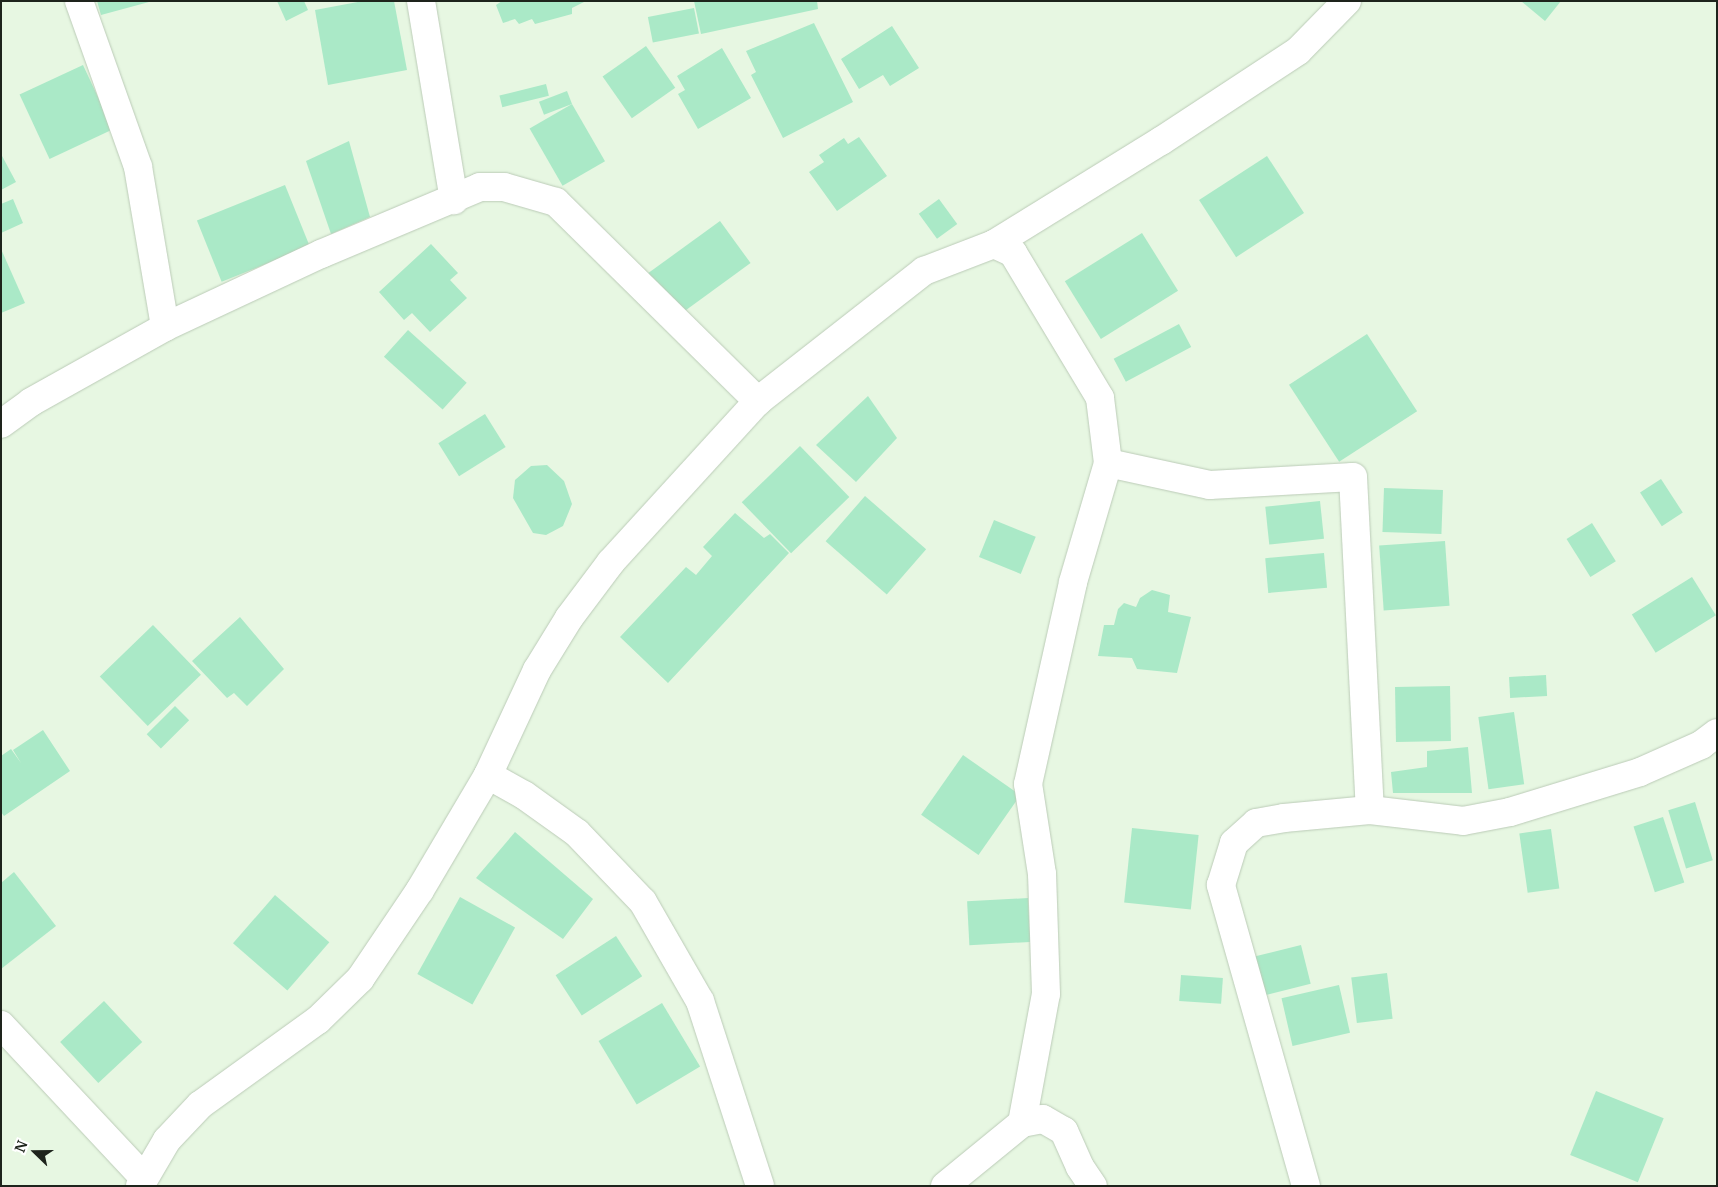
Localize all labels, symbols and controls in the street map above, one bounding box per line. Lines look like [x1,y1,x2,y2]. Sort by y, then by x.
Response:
north arrow [10,1127,60,1177]
text: N [11,1138,32,1155]

